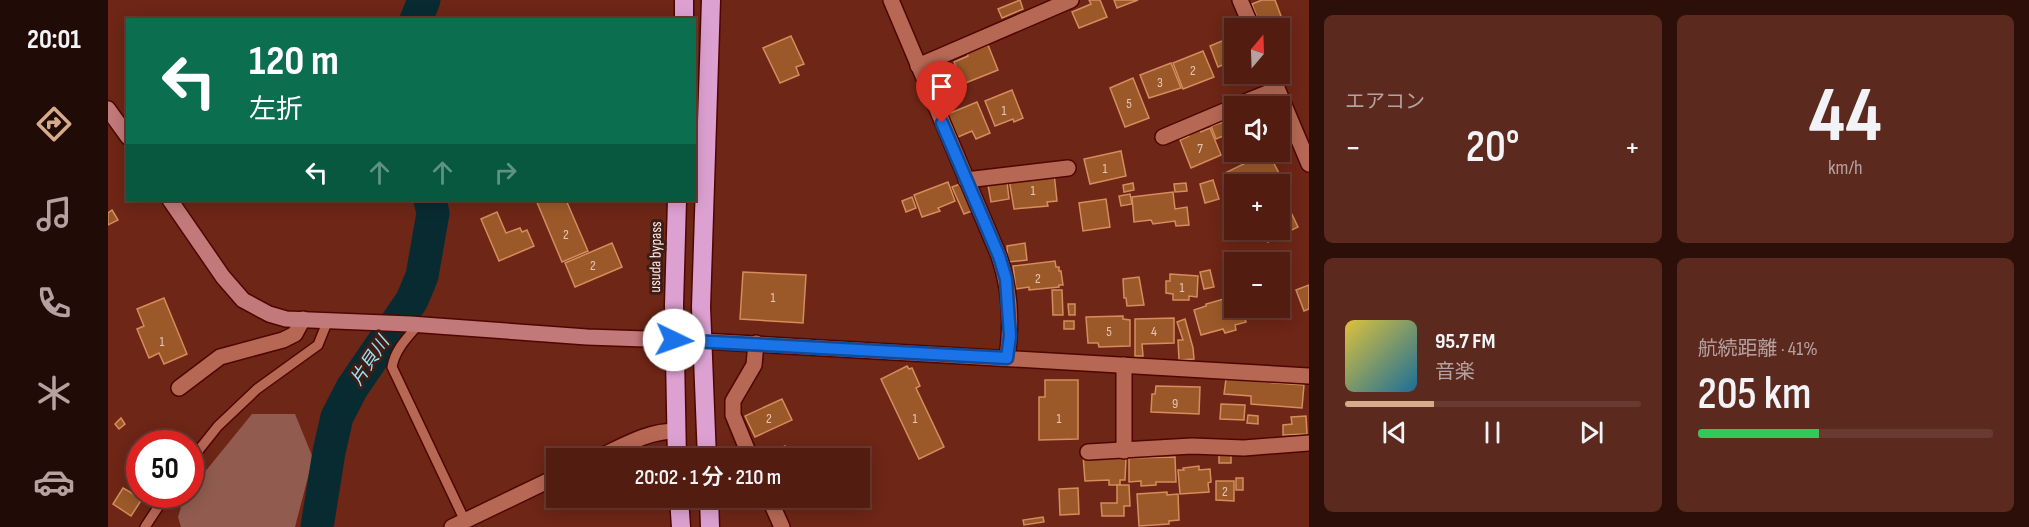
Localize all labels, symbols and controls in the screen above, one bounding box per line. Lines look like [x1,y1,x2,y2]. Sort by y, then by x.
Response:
north arrow [1224,18,1290,84]
map controls [1224,18,1290,318]
text: 20:01 [27,24,81,56]
text: 120 m [249,36,339,87]
icon: left [150,42,228,120]
pin [916,61,967,123]
house number: 2 [1190,62,1196,79]
icon: arrive [925,70,958,103]
text: 44 [1809,70,1882,163]
house number: 3 [1157,74,1163,91]
text: エアコン [1345,90,1425,114]
text: 左折 [249,94,303,126]
house number: 5 [1126,95,1132,112]
button: sound [1224,96,1290,162]
house number: 1 [1002,102,1007,119]
icon: directions [33,103,75,145]
text: 20° [1466,120,1520,175]
text: − [1345,128,1361,168]
text: + [1624,128,1641,168]
house number: 7 [1197,140,1203,157]
icon: left [300,156,333,189]
icon: ahead [363,156,396,189]
icon: ahead [426,156,459,189]
icon: right [489,156,522,189]
text: km/h [1828,156,1863,180]
house number: 1 [1103,160,1108,177]
button: + [1224,174,1290,240]
house number: 1 [1031,182,1036,199]
icon: music [33,193,75,235]
street label: usuda bypass [646,221,666,293]
house number: 2 [563,226,569,243]
button: − [1224,252,1290,318]
house number: 2 [590,257,596,274]
house number: 2 [1035,270,1041,287]
house number: 1 [1180,279,1185,296]
icon: phone [33,282,75,324]
house number: 1 [771,289,776,306]
position arrow [642,308,706,372]
house number: 5 [1106,323,1112,340]
house number: 4 [1151,323,1157,340]
text: 95.7 FM [1435,328,1495,355]
water label: 片貝川 [346,331,395,389]
house number: 1 [160,333,165,350]
text: 航続距離 · 41% [1698,337,1818,361]
text: 音楽 [1435,360,1475,384]
text: 205 km [1698,367,1811,422]
icon: climate [33,372,75,414]
house number: 9 [1172,395,1178,412]
house number: 2 [766,410,772,427]
house number: 1 [913,410,918,427]
house number: 1 [1057,410,1062,427]
icon: previous [1378,416,1411,449]
icon: pause [1476,416,1509,449]
icon: next [1575,416,1608,449]
speed limit sign: 50 [126,430,204,508]
icon: car [33,461,75,503]
text: 20:02 · 1 分 · 210 m [635,464,781,491]
house number: 2 [1222,483,1228,500]

